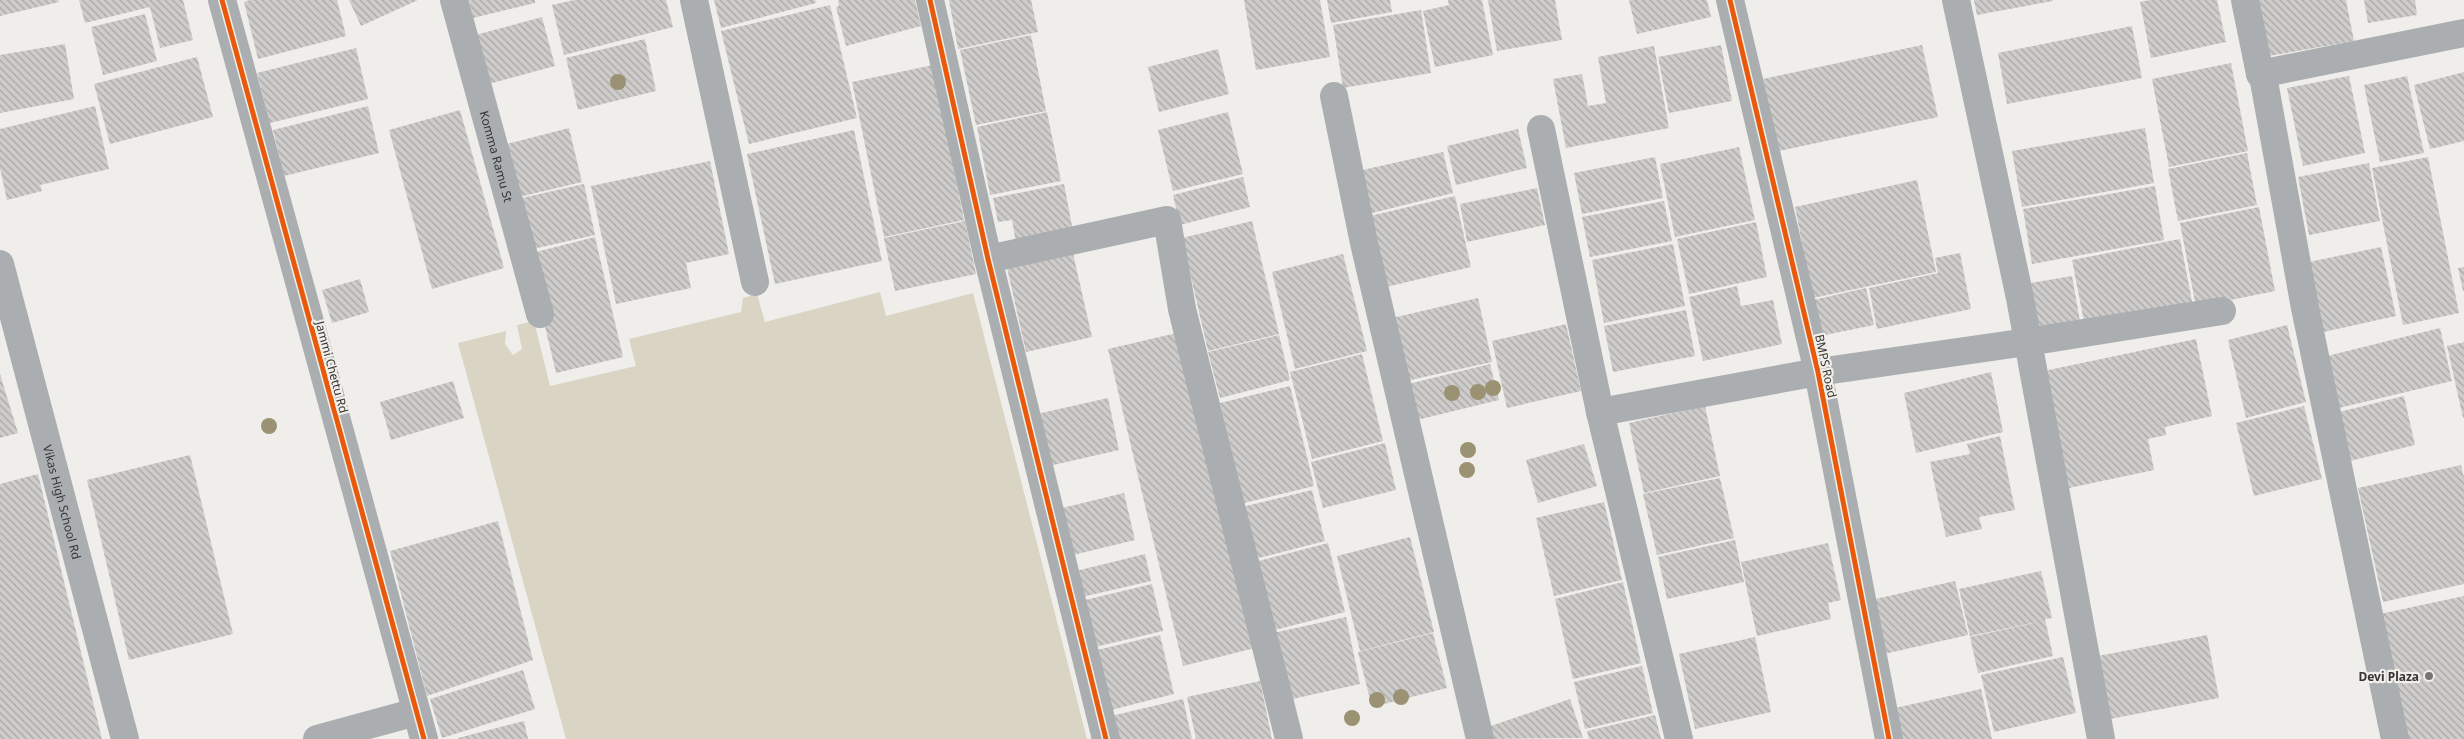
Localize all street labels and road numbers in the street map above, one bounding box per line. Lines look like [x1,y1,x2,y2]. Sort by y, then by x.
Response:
street label: Komma Ramu St [476,109,518,204]
street label: Jammi Chettu Rd [311,318,352,415]
street label: BMPS Road [1811,333,1841,399]
street label: Vikas High School Rd [39,443,86,561]

